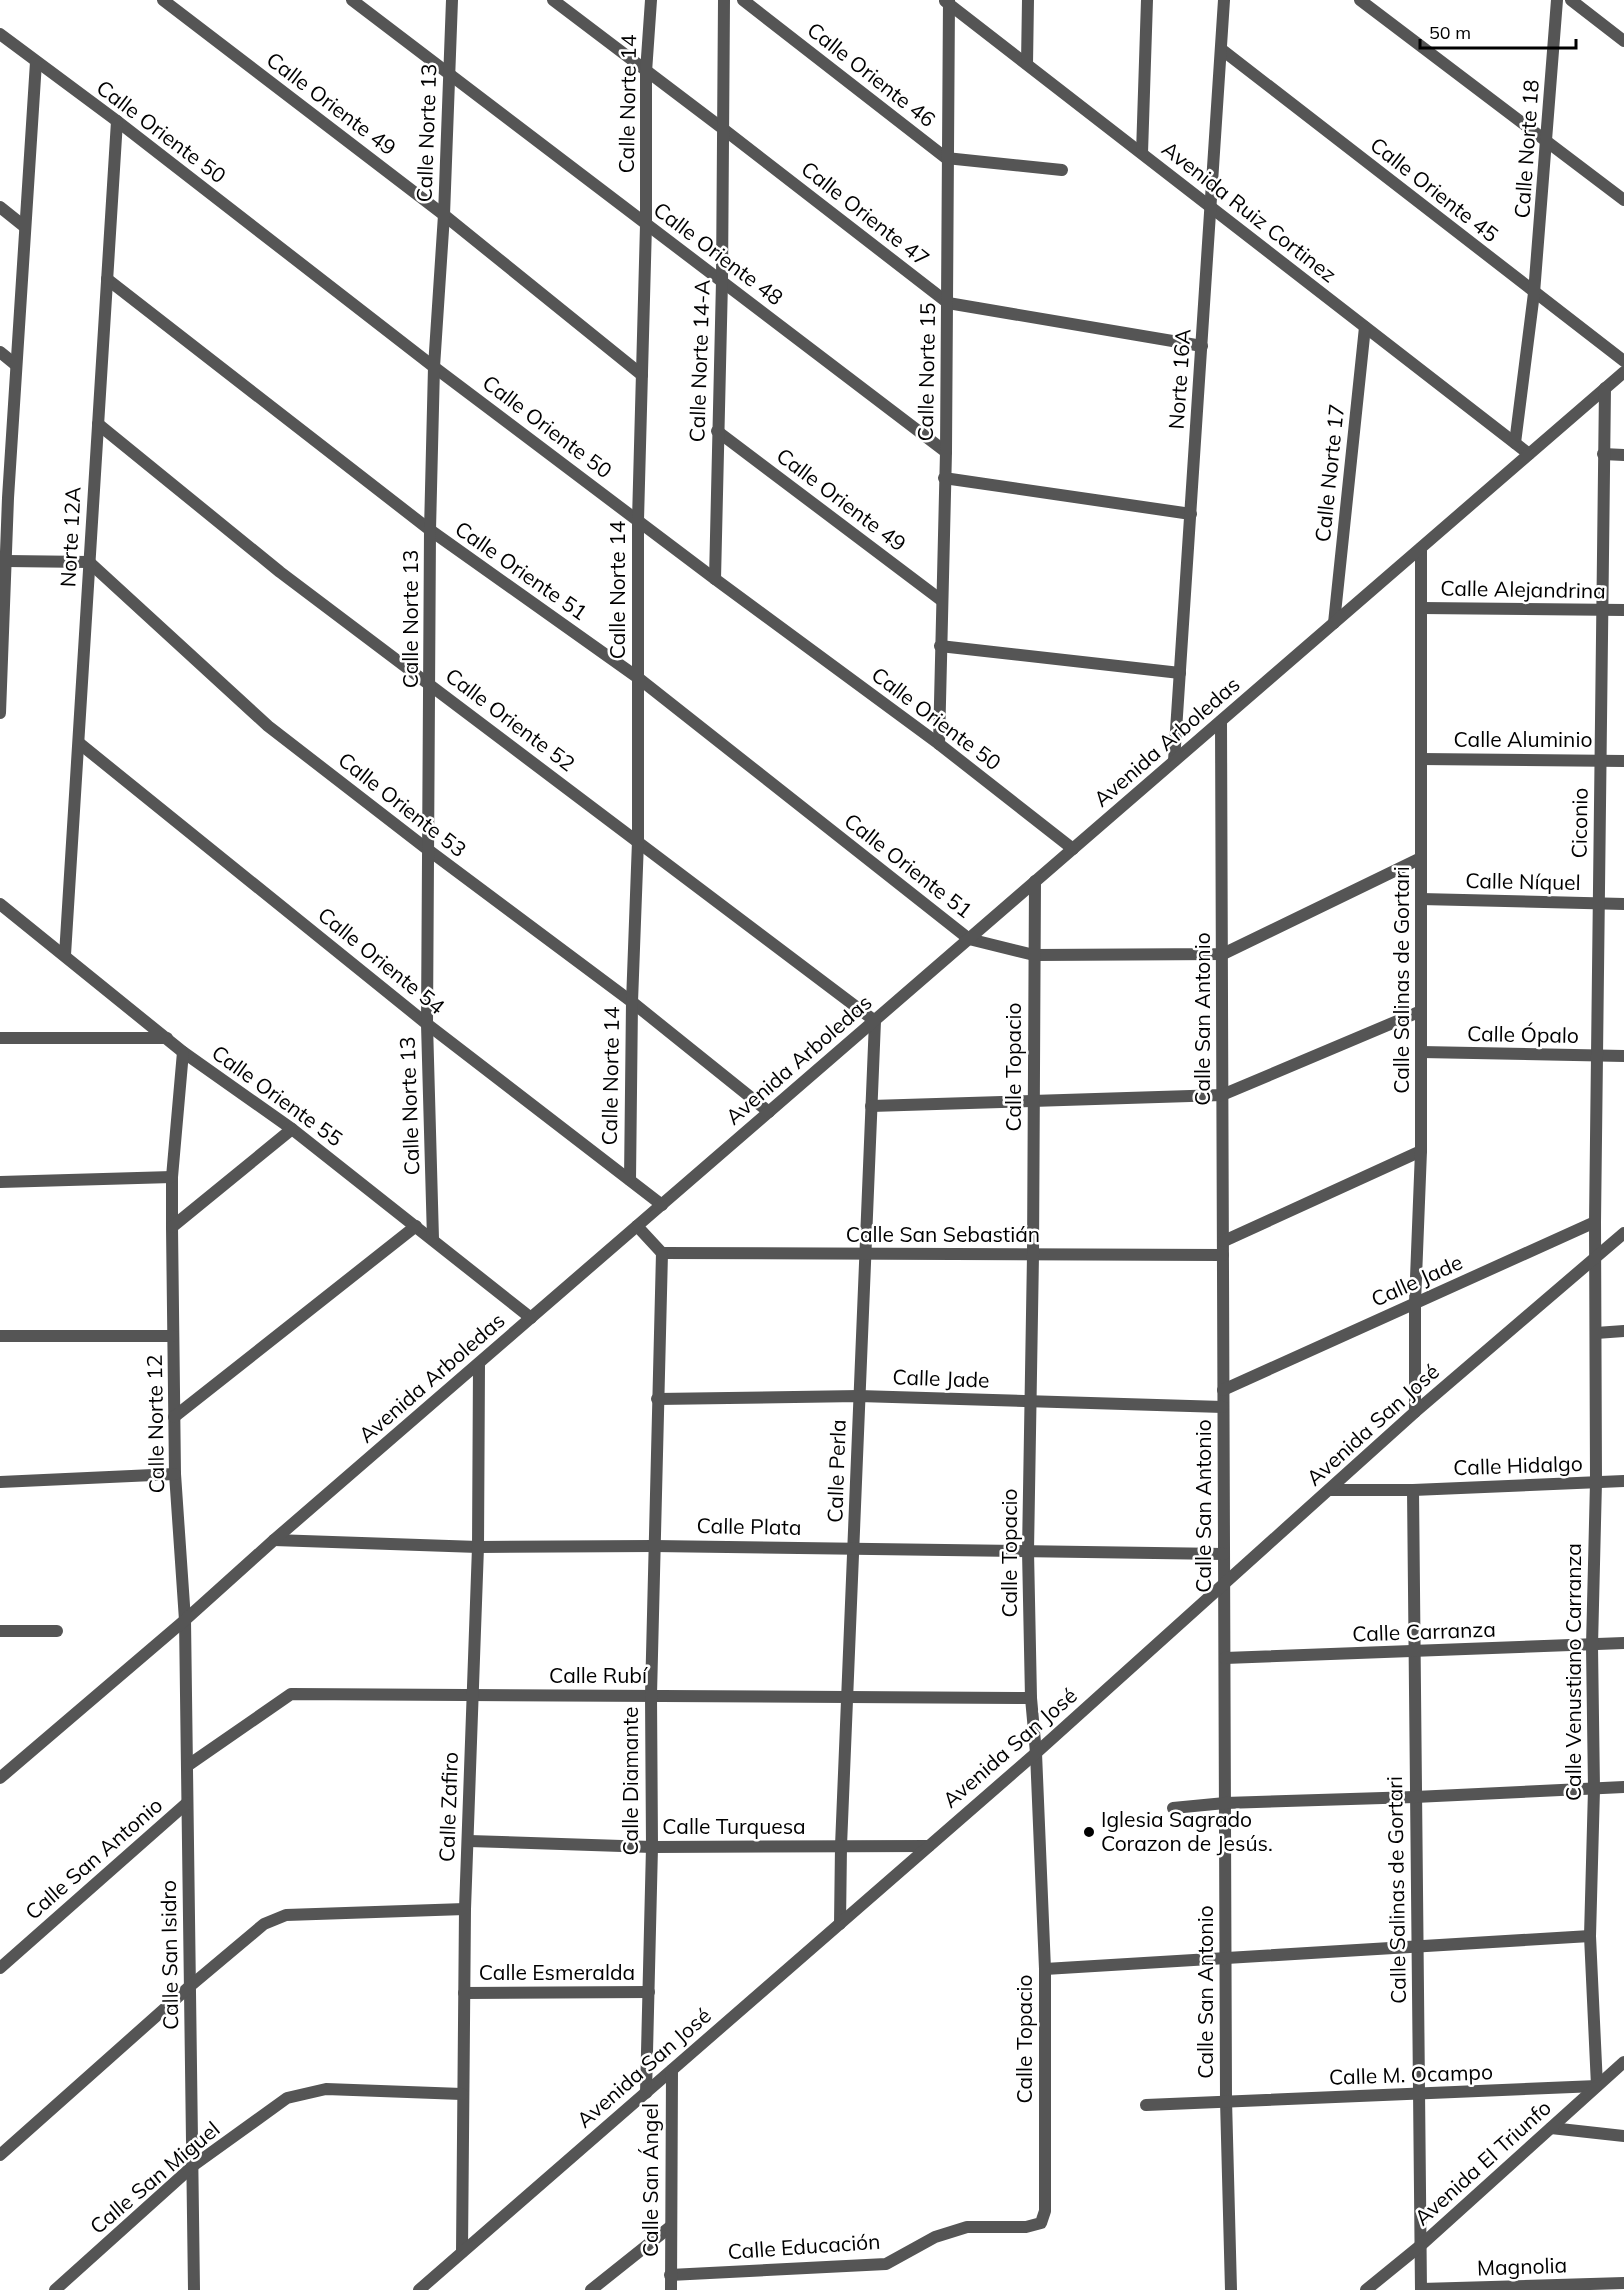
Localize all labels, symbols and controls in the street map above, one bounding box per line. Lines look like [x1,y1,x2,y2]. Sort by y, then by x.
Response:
scale bar [1420,12,1576,50]
street label: Calle Oriente 46 [802,16,941,132]
text: 50 m [1429,21,1471,44]
street label: Calle Norte 14 [613,34,641,174]
street label: Calle Oriente 49 [262,46,401,160]
street label: Calle Norte 13 [411,63,441,203]
street label: Calle Oriente 50 [92,74,231,188]
street label: Calle Norte 18 [1508,79,1544,219]
street label: Calle Oriente 45 [1365,131,1504,247]
street label: Avenida Ruiz Cortinez [1157,135,1342,287]
street label: Calle Oriente 47 [796,155,935,271]
street label: Calle Oriente 48 [649,196,788,310]
street label: Calle Norte 14-A [683,279,715,443]
street label: Calle Norte 15 [912,302,940,442]
street label: Norte 16A [1163,327,1196,430]
street label: Calle Oriente 50 [478,369,617,483]
street label: Calle Norte 17 [1309,403,1349,543]
street label: Calle Oriente 49 [772,442,911,556]
street label: Norte 12A [54,485,86,588]
street label: Calle Oriente 51 [450,515,593,625]
street label: Calle Norte 14 [604,520,630,659]
street label: Calle Norte 13 [397,550,423,688]
street label: Calle Alejandrina [1440,575,1606,603]
street label: Calle Oriente 50 [867,661,1006,775]
street label: Calle Oriente 52 [441,662,580,776]
street label: Avenida Arboledas [1088,671,1245,812]
street label: Calle Aluminio [1454,726,1592,752]
street label: Calle Oriente 53 [333,746,472,862]
street label: Ciconio [1565,787,1593,859]
street label: Calle Oriente 51 [839,807,978,923]
street label: Calle Salinas de Gortari [1388,866,1414,1094]
street label: Calle Níquel [1465,867,1581,895]
street label: Calle Oriente 54 [313,901,451,1019]
street label: Calle San Antonio [1189,932,1215,1106]
street label: Avenida Arboledas [720,989,877,1130]
street label: Calle Topacio [1000,1002,1026,1132]
street label: Calle Norte 14 [596,1006,624,1146]
street label: Calle Ópalo [1467,1020,1579,1048]
street label: Calle Norte 13 [394,1036,424,1176]
street label: Calle Oriente 55 [207,1039,348,1151]
street label: Calle San Sebastián [846,1221,1040,1247]
street label: Calle Jade [1367,1248,1466,1312]
street label: Avenida Arboledas [353,1307,510,1448]
street label: Calle Norte 12 [141,1354,169,1494]
street label: Avenida San José [1301,1358,1444,1491]
street label: Calle Jade [892,1363,990,1393]
street label: Calle Perla [821,1419,851,1523]
street label: Calle San Antonio [1190,1419,1216,1593]
street label: Calle Hidalgo [1453,1450,1583,1480]
street label: Calle Topacio [996,1488,1022,1618]
street label: Calle Plata [696,1512,802,1540]
street label: Calle Venustiano Carranza [1560,1543,1586,1801]
street label: Calle Carranza [1352,1616,1496,1646]
street label: Calle Rubí [549,1662,648,1688]
street label: Avenida San José [937,1682,1082,1813]
street label: Calle Diamante [617,1707,643,1855]
street label: Calle Zafiro [433,1752,463,1862]
street label: Calle Salinas de Gortari [1381,1776,1411,2004]
street label: Calle San Antonio [19,1792,167,1925]
place label: Iglesia Sagrado Corazon de Jesús. [1101,1806,1273,1856]
street label: Calle Turquesa [662,1813,806,1839]
marker: Iglesia Sagrado Corazon de Jesús. [1082,1825,1096,1839]
street label: Calle San Isidro [155,1880,183,2030]
street label: Calle San Antonio [1192,1905,1218,2079]
street label: Calle Esmeralda [479,1959,635,1985]
street label: Calle Topacio [1011,1974,1037,2104]
street label: Avenida San José [571,2002,716,2133]
street label: Calle M. Ocampo [1329,2058,1493,2090]
street label: Avenida El Triunfo [1409,2094,1556,2230]
street label: Calle San Ángel [637,2103,663,2257]
street label: Calle San Miguel [84,2115,224,2239]
street label: Calle Educación [727,2228,881,2264]
street label: Magnolia [1476,2251,1567,2281]

